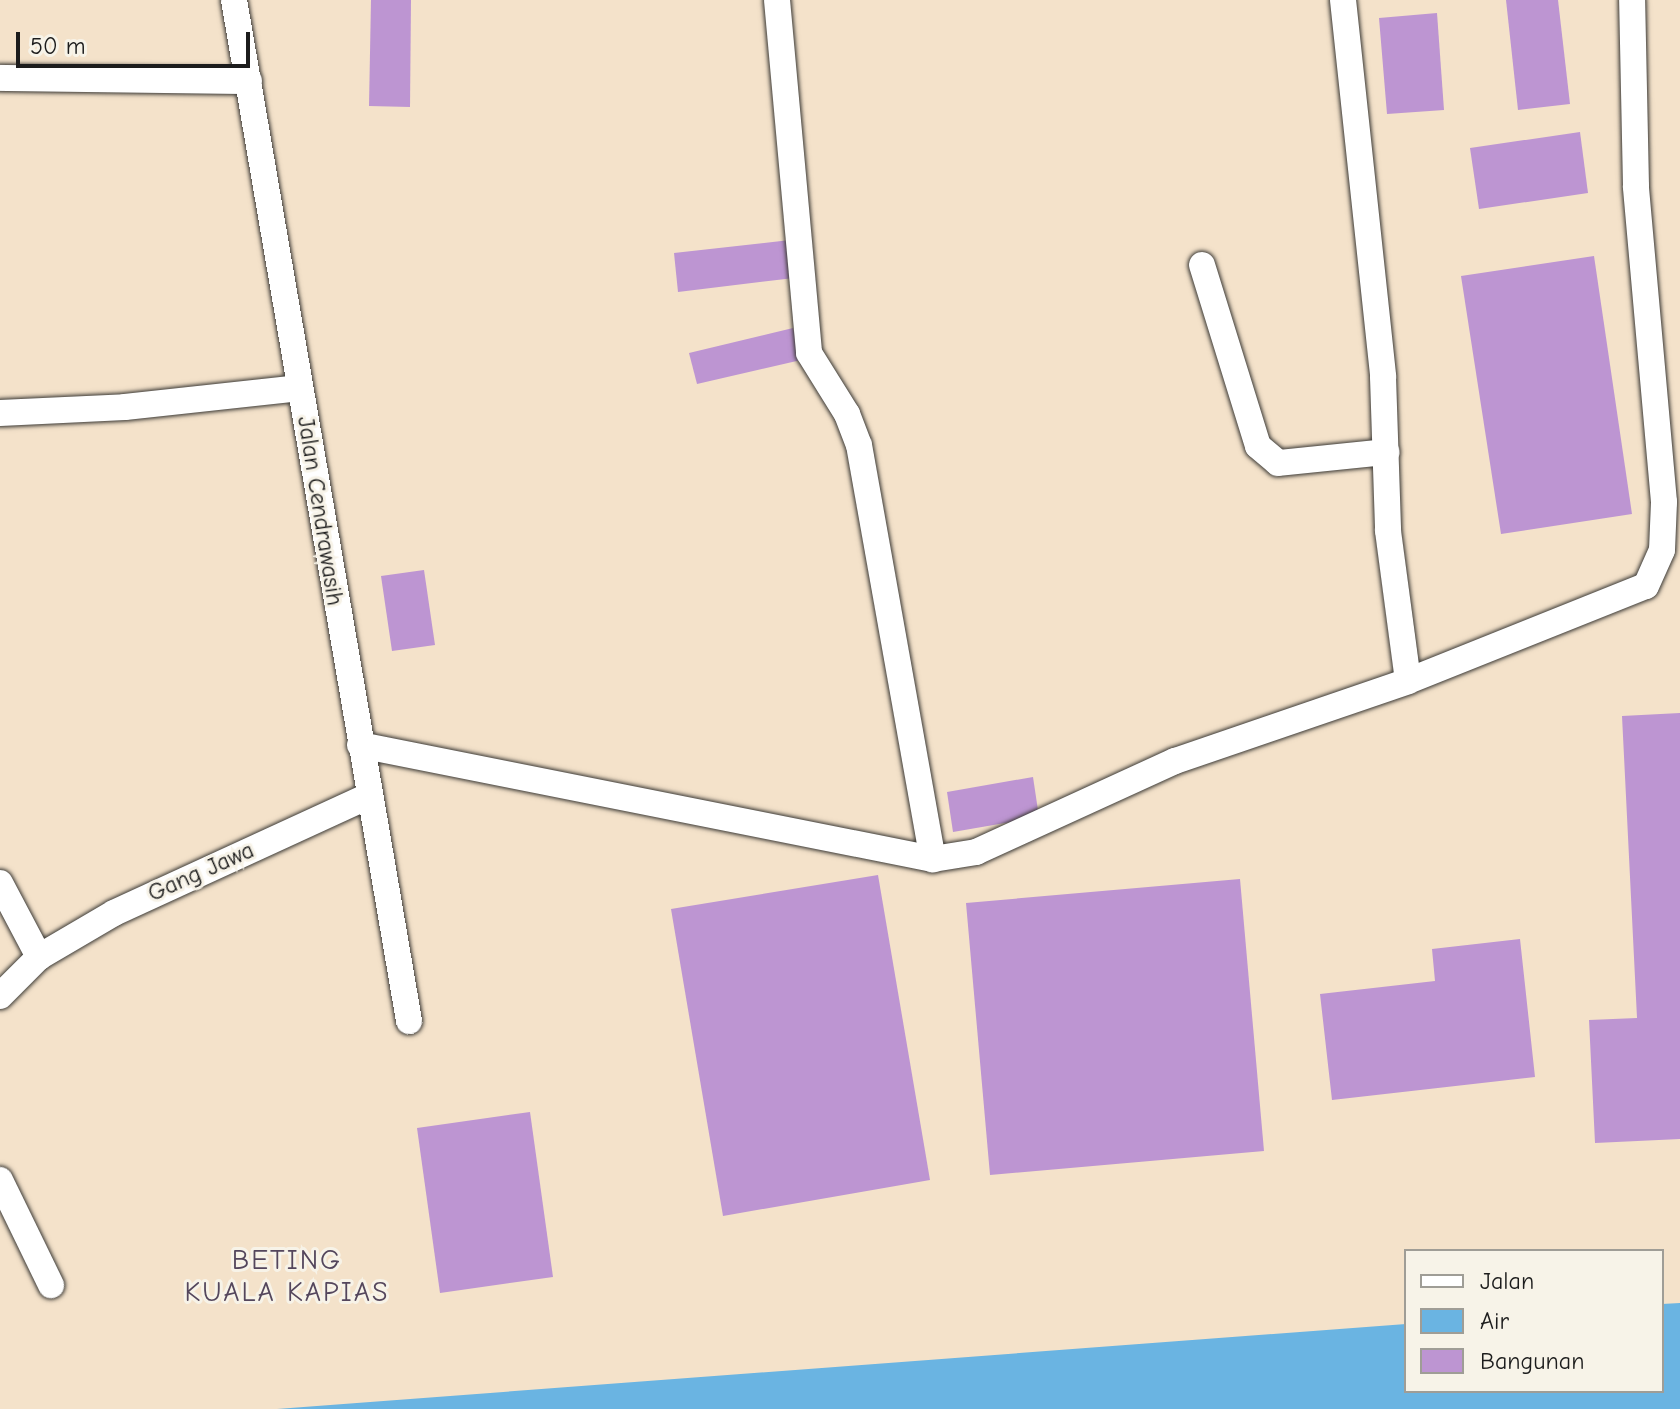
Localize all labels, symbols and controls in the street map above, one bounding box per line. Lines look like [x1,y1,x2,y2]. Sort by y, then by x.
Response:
scale bar [20,16,254,66]
text: 50 m [30,32,86,60]
street label: Jalan Cendrawasih [291,414,349,608]
street label: Gang Jawa [143,836,259,908]
district label: BETING KUALA KAPIAS [185,1243,389,1309]
legend [1404,1249,1664,1393]
text: Jalan [1480,1267,1534,1295]
text: Air [1480,1307,1509,1335]
text: Bangunan [1480,1347,1584,1375]

